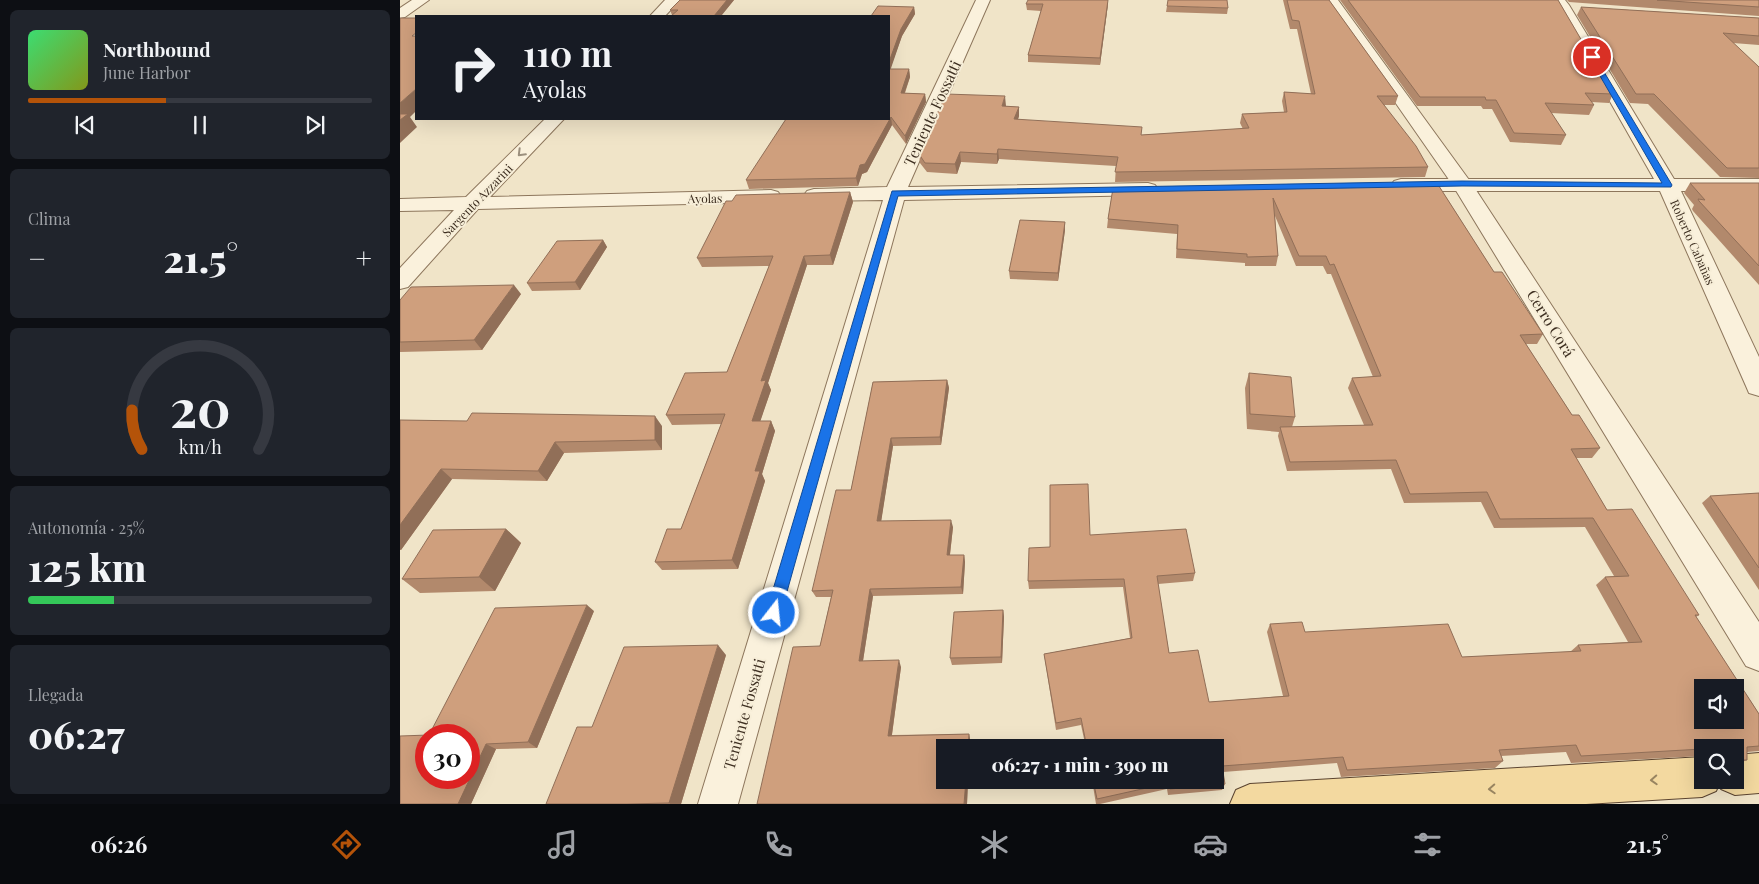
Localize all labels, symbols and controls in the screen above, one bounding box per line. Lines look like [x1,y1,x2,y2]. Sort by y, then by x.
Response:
text: 110 m [523,29,612,76]
icon: right [440,35,505,100]
text: Northbound [103,36,211,62]
pin [1571,36,1613,78]
icon: arrive [1578,43,1606,71]
street label: Teniente Fossatti [899,56,966,169]
text: June Harbor [103,62,191,83]
text: Ayolas [523,74,587,104]
icon: previous [71,111,99,139]
icon: pause [186,111,214,139]
icon: next [301,111,329,139]
one-way arrow [518,148,527,157]
street label: Sargento Azzarini [438,160,516,240]
street label: Ayolas [686,190,723,206]
street label: Roberto Cabañas [1667,197,1719,287]
text: Clima [28,208,70,229]
text: 21.5° [164,232,238,283]
text: − [28,239,46,276]
text: + [356,239,372,276]
street label: Cerro Corá [1522,286,1580,361]
text: 20 [170,372,230,441]
text: km/h [179,435,222,458]
text: Autonomía · 25% [28,517,145,538]
text: 125 km [28,541,146,592]
position arrow [747,586,799,638]
street label: Teniente Fossatti [719,656,770,772]
map controls [1694,679,1744,789]
button: sound [1694,679,1744,729]
text: Llegada [28,684,83,705]
text: 06:27 [28,708,125,759]
speed limit sign: 30 [415,724,480,789]
button: search [1694,739,1744,789]
text: 06:27 · 1 min · 390 m [991,751,1169,777]
one-way arrow [1650,774,1658,785]
one-way arrow [1487,784,1495,795]
icon: directions [329,827,364,862]
icon: music [545,827,580,862]
icon: phone [761,827,796,862]
icon: climate [977,827,1012,862]
icon: car [1193,827,1228,862]
icon: filters [1410,827,1445,862]
text: 06:26 [91,829,147,859]
text: 21.5° [1626,829,1668,859]

